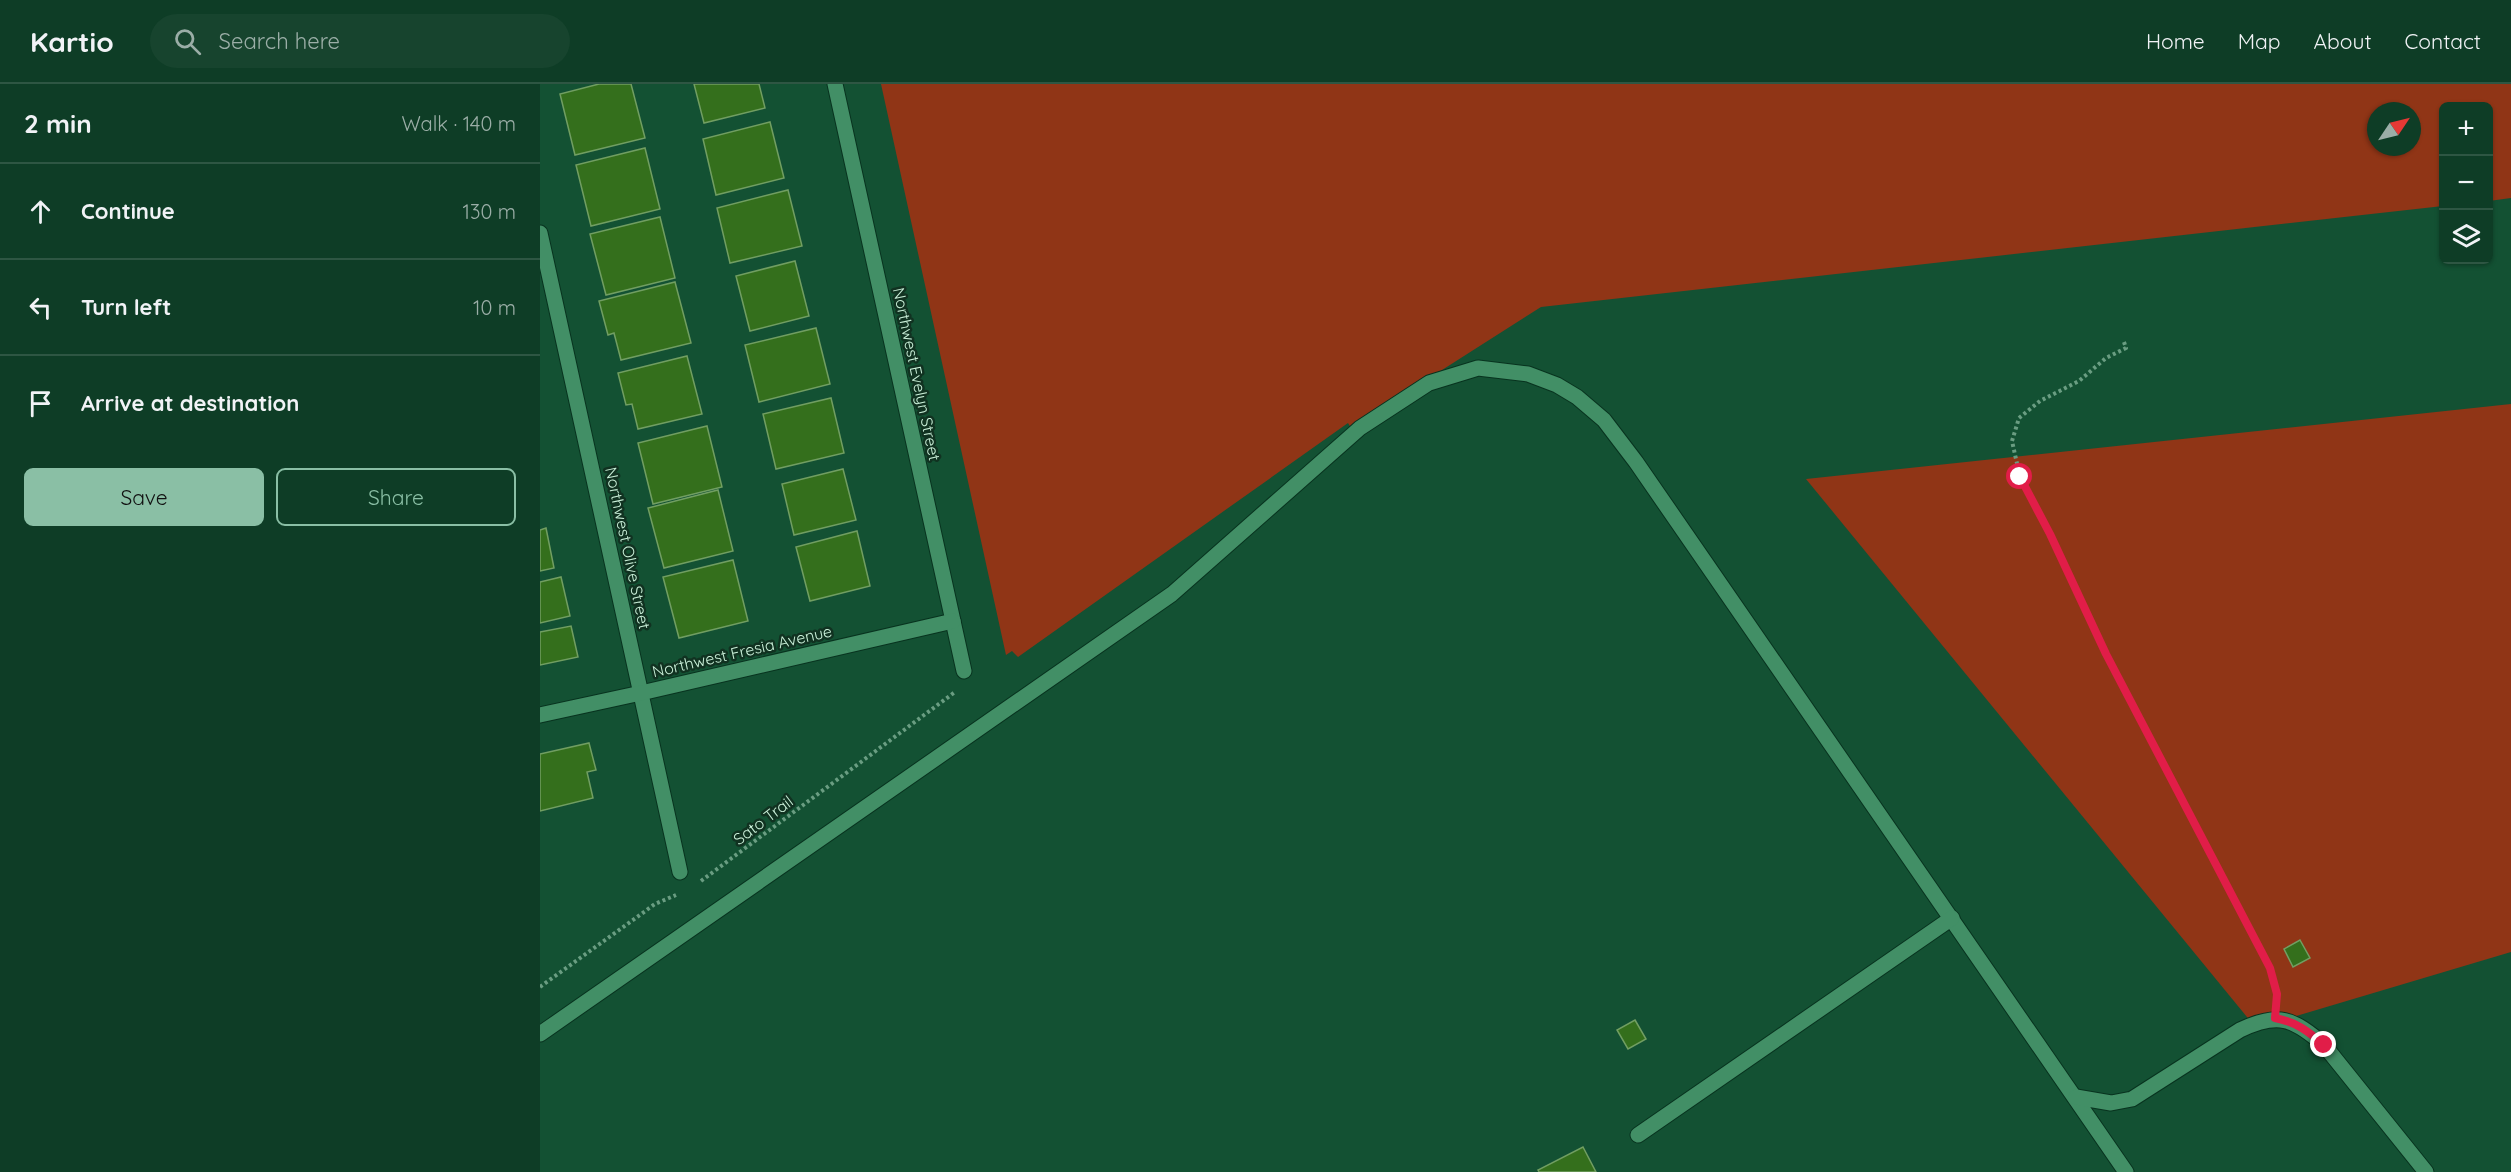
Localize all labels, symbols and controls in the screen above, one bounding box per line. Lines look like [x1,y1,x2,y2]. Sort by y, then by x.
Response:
search box [150,14,570,68]
text: Kartio [30,24,114,59]
icon: search [171,25,204,58]
text: Search here [219,27,340,55]
text: Home [2146,28,2205,54]
text: Map [2238,28,2281,54]
text: About [2314,28,2372,54]
text: Contact [2405,28,2481,54]
north arrow [2367,102,2421,156]
map controls [2439,102,2493,264]
button: + [2439,102,2493,156]
text: 2 min [24,107,92,140]
text: Walk · 140 m [401,111,516,136]
button: − [2439,156,2493,210]
icon: ahead [24,195,57,228]
text: Continue [81,197,175,225]
text: 130 m [463,199,516,224]
button: layers [2439,210,2493,264]
street label: Northwest Evelyn Street [889,286,945,462]
icon: left [24,291,57,324]
text: Turn left [81,293,171,321]
text: 10 m [473,295,516,320]
icon: arrive [24,387,57,420]
text: Arrive at destination [81,389,299,417]
route start [2006,463,2032,489]
street label: Northwest Olive Street [601,465,655,631]
button: Save [24,468,264,526]
button: Share [276,468,516,526]
street label: Northwest Fresia Avenue [650,621,834,681]
street label: Sato Trail [729,791,797,849]
route end [2310,1031,2336,1057]

